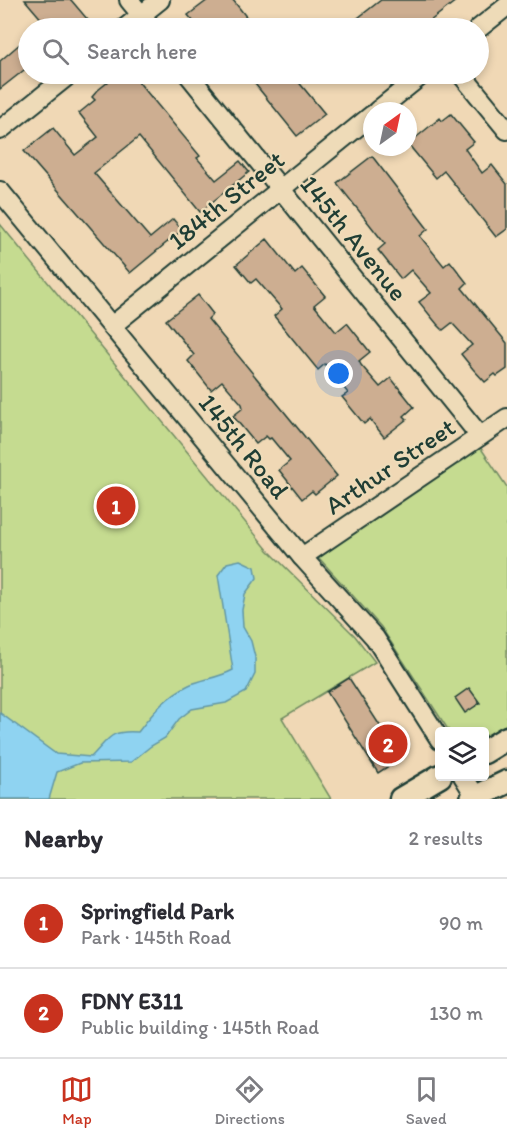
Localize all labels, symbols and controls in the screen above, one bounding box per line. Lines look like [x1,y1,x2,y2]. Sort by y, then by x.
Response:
search box [18,18,489,84]
icon: search [39,35,72,68]
text: Search here [87,38,197,65]
north arrow [363,102,417,156]
street label: 184th Street [162,143,291,257]
street label: 145th Avenue [293,169,415,307]
your location [324,359,353,388]
street label: 145th Road [192,387,296,505]
street label: Arthur Street [319,411,461,521]
pin: 1 [96,484,136,528]
pin: 2 [368,722,408,766]
map controls [435,727,489,781]
button: layers [435,727,489,781]
text: Nearby [24,822,103,854]
text: 2 results [409,826,483,850]
text: Springfield Park [81,898,234,925]
text: 1 [39,911,48,935]
text: 90 m [439,911,483,935]
text: Park · 145th Road [81,925,231,949]
text: FDNY E311 [81,988,183,1015]
text: 2 [38,1001,49,1025]
text: 130 m [429,1001,483,1025]
text: Public building · 145th Road [81,1015,319,1039]
tab: Map [60,1073,93,1128]
tab: Directions [214,1073,285,1128]
tab: Saved [406,1073,447,1128]

